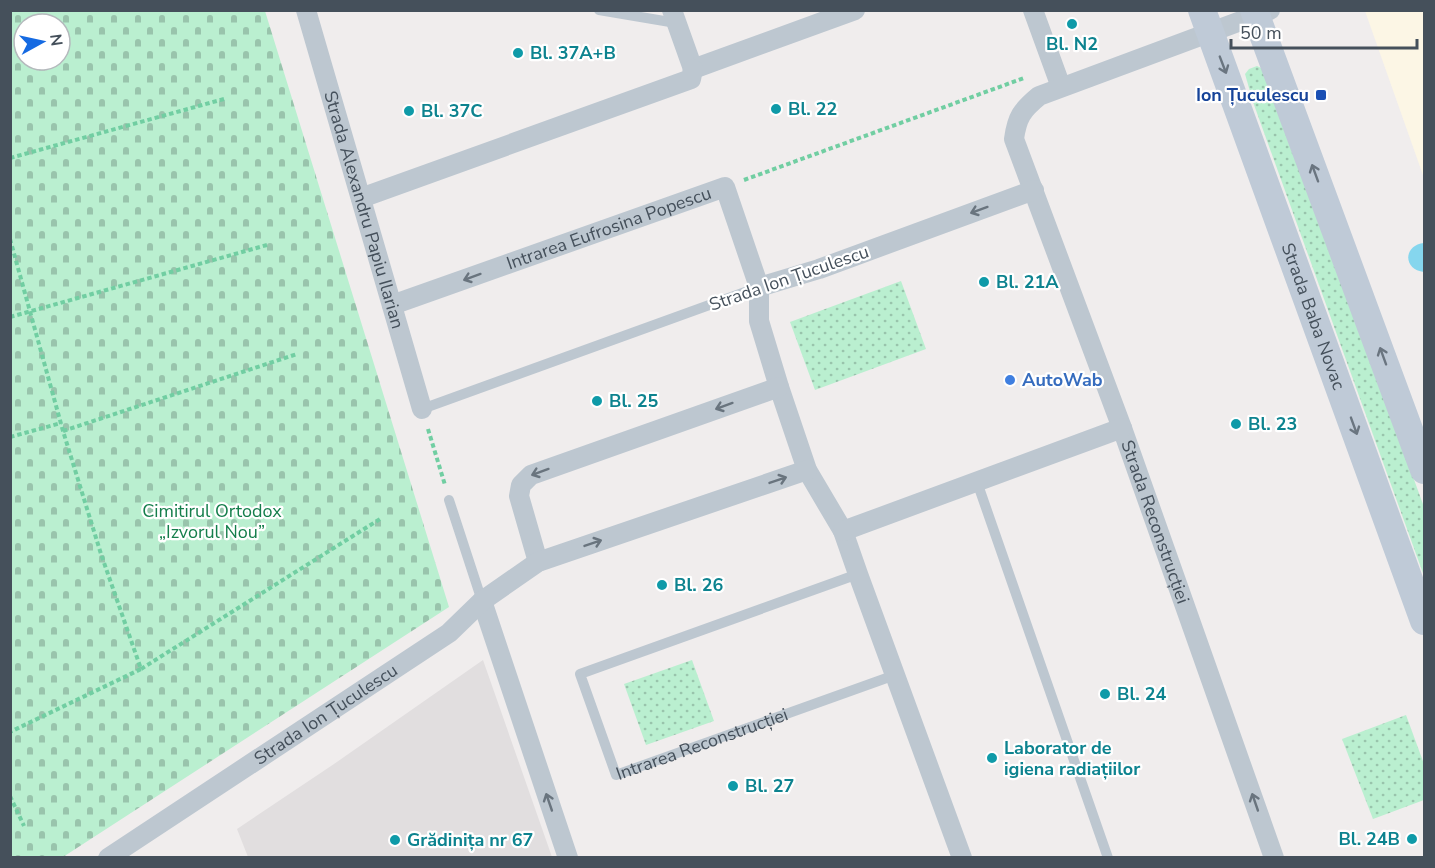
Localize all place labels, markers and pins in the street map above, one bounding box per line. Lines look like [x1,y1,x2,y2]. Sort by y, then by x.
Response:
marker: Bl. N2 [1065,17,1079,31]
place label: Bl. N2 [1046,32,1098,56]
place label: Bl. 37A+B [530,41,616,65]
marker: Bl. 37A+B [511,46,525,60]
place label: Ion Țuculescu [1196,83,1309,107]
marker: Ion Țuculescu [1314,88,1328,102]
place label: Bl. 22 [788,97,837,121]
place label: Bl. 37C [421,99,482,123]
marker: Bl. 22 [769,102,783,116]
marker: Bl. 37C [402,104,416,118]
place label: Bl. 21A [996,270,1059,294]
marker: Bl. 21A [977,275,991,289]
place label: AutoWab [1022,368,1103,392]
marker: AutoWab [1003,373,1017,387]
place label: Bl. 25 [609,389,658,413]
marker: Bl. 25 [590,394,604,408]
place label: Bl. 23 [1248,412,1297,436]
marker: Bl. 23 [1229,417,1243,431]
place label: Bl. 26 [674,573,723,597]
marker: Bl. 26 [655,578,669,592]
place label: Bl. 24 [1117,682,1166,706]
marker: Bl. 24 [1098,687,1112,701]
place label: Laborator de igiena radiațiilor [1004,736,1140,781]
marker: Laborator de igiena radiațiilor [985,751,999,765]
place label: Bl. 27 [745,774,794,798]
marker: Bl. 27 [726,779,740,793]
place label: Bl. 24B [1338,827,1400,851]
place label: Grădinița nr 67 [407,828,533,852]
marker: Bl. 24B [1405,832,1419,846]
marker: Grădinița nr 67 [388,833,402,847]

